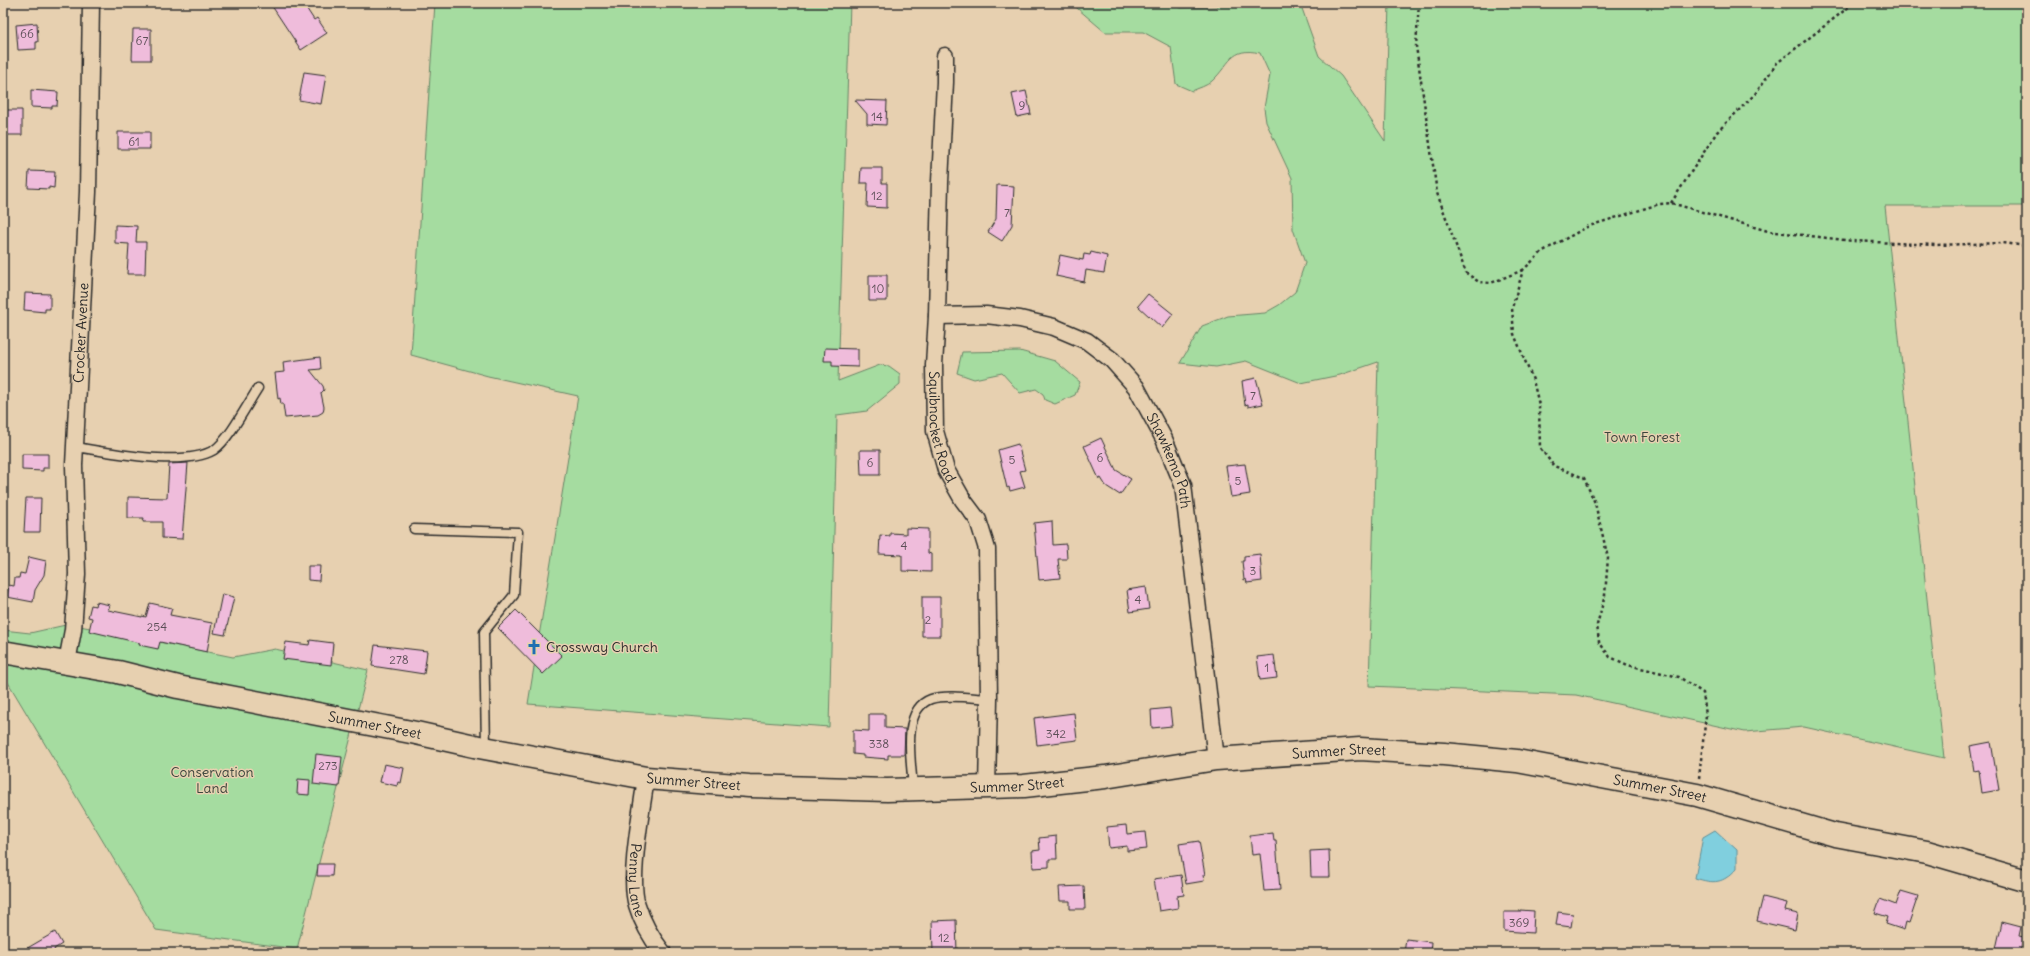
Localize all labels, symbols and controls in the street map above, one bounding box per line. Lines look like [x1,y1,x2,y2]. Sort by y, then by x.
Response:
house number: 66 [20,26,34,41]
house number: 67 [136,33,149,48]
house number: 9 [1019,98,1026,113]
house number: 14 [871,109,883,124]
house number: 61 [128,134,140,149]
house number: 12 [871,188,883,203]
house number: 7 [1004,205,1010,220]
house number: 10 [872,281,884,296]
street label: Crocker Avenue [69,282,92,383]
street label: Squibnocket Road [925,371,960,486]
house number: 7 [1250,388,1256,403]
street label: Shawkemo Path [1143,410,1195,509]
park label: Town Forest [1604,428,1680,446]
house number: 6 [1097,450,1104,465]
house number: 5 [1009,452,1016,467]
house number: 6 [867,455,874,470]
house number: 5 [1235,473,1242,488]
house number: 4 [901,538,908,553]
house number: 3 [1250,563,1257,578]
house number: 4 [1135,592,1142,607]
house number: 2 [925,612,932,627]
house number: 254 [147,619,167,634]
church icon: Crossway Church [525,638,543,656]
place label: Crossway Church [546,638,658,656]
house number: 278 [389,652,409,667]
house number: 1 [1265,660,1269,675]
street label: Summer Street [327,707,423,743]
house number: 342 [1046,726,1067,741]
house number: 338 [869,736,889,751]
street label: Summer Street [1291,740,1387,763]
house number: 273 [318,758,338,773]
park label: Conservation Land [170,763,254,797]
street label: Summer Street [646,769,742,794]
street label: Summer Street [1612,770,1709,806]
street label: Summer Street [970,773,1065,797]
street label: Penny Lane [625,842,649,919]
house number: 369 [1509,915,1529,930]
house number: 12 [938,930,950,945]

